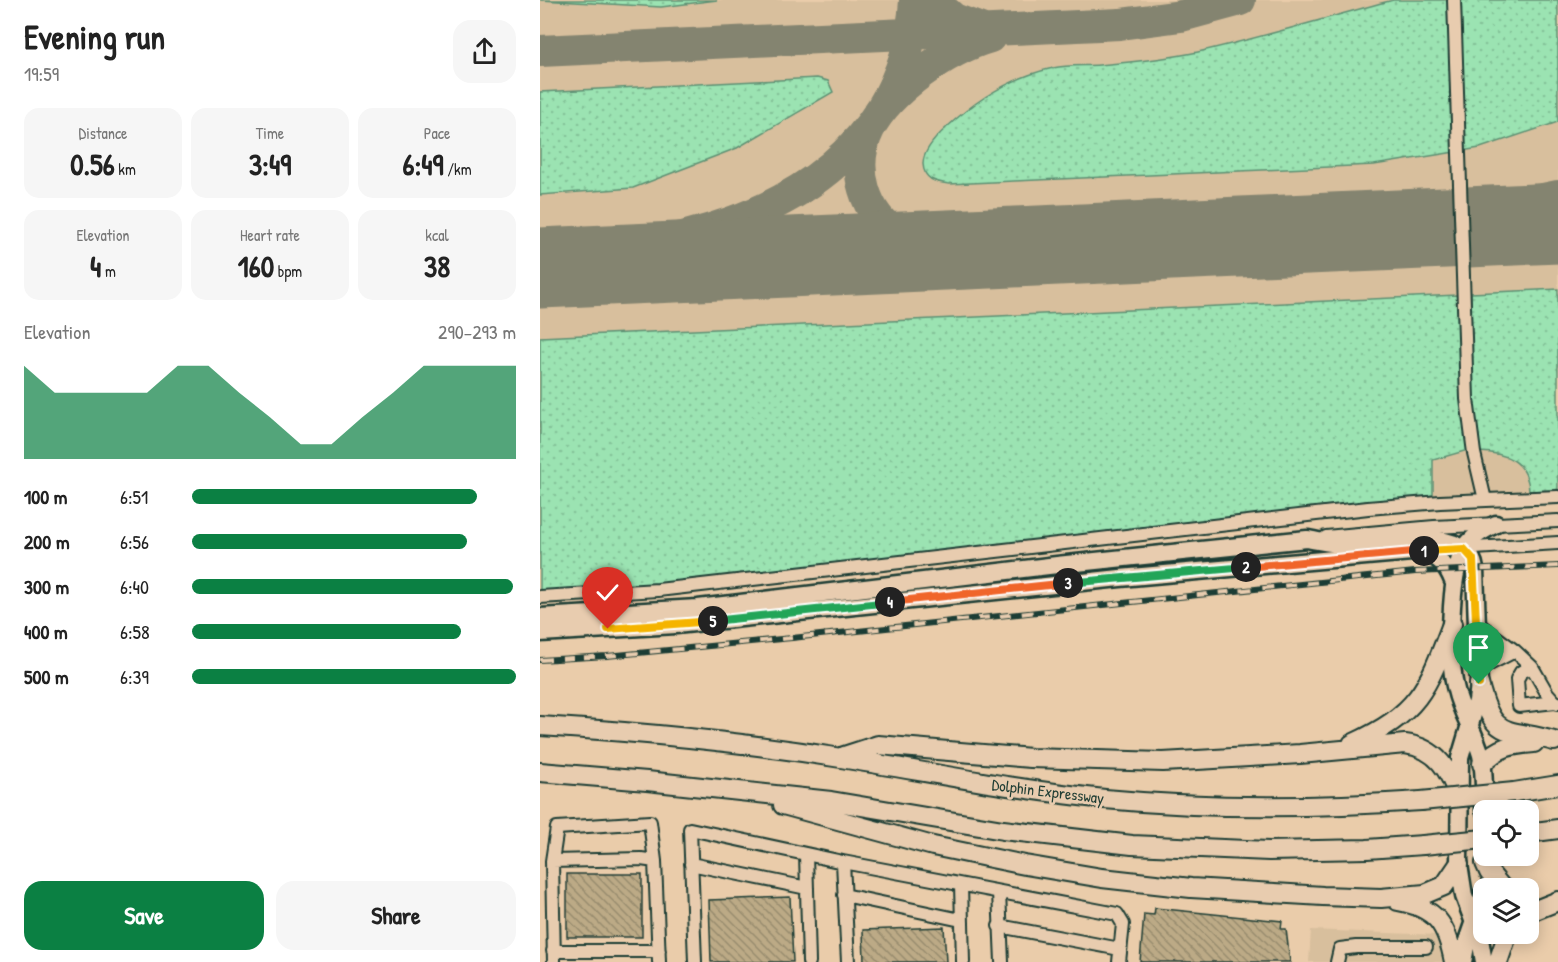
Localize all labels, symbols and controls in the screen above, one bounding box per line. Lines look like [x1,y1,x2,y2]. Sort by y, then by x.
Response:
text: Evening run [24,15,165,59]
button: share [453,20,516,83]
text: 19:59 [24,60,59,87]
text: Distance [79,122,127,144]
text: Time [256,122,284,144]
text: Pace [424,122,450,144]
text: 0.56 [70,144,115,184]
text: 3:49 [249,144,291,184]
text: 6:49 [402,144,444,184]
text: km [115,158,136,180]
text: /km [444,158,472,180]
text: Elevation [76,224,130,246]
text: Heart rate [240,224,300,246]
text: kcal [425,224,449,246]
text: 4 [90,246,101,286]
text: 160 [238,246,274,286]
text: 38 [424,246,450,286]
text: m [101,260,116,282]
text: bpm [274,260,302,282]
text: Elevation [24,318,90,345]
text: 290–293 m [438,318,516,345]
text: 100 m [24,483,67,510]
text: 6:51 [120,483,148,510]
text: 200 m [24,528,69,555]
text: 6:56 [120,528,149,555]
pin: 1 [1409,536,1439,566]
text: 1 [1421,540,1427,562]
pin: 2 [1231,552,1261,582]
text: 2 [1242,556,1250,578]
pin [582,567,633,629]
pin: 3 [1053,568,1083,598]
text: 3 [1064,572,1072,594]
text: 300 m [24,573,69,600]
text: 6:40 [120,573,149,600]
icon: check [591,576,624,609]
pin: 4 [875,587,905,617]
text: 4 [887,591,893,613]
pin: 5 [698,606,728,636]
text: 5 [710,610,716,632]
text: 400 m [24,618,68,645]
text: 6:58 [120,618,150,645]
pin [1453,622,1504,684]
icon: arrive [1462,631,1495,664]
text: 500 m [24,663,69,690]
text: 6:39 [120,663,149,690]
street label: Dolphin Expressway [991,773,1106,809]
map controls [1473,800,1539,944]
button: locate [1473,800,1539,866]
button: layers [1473,878,1539,944]
button: Save [24,881,264,950]
button: Share [276,881,516,950]

